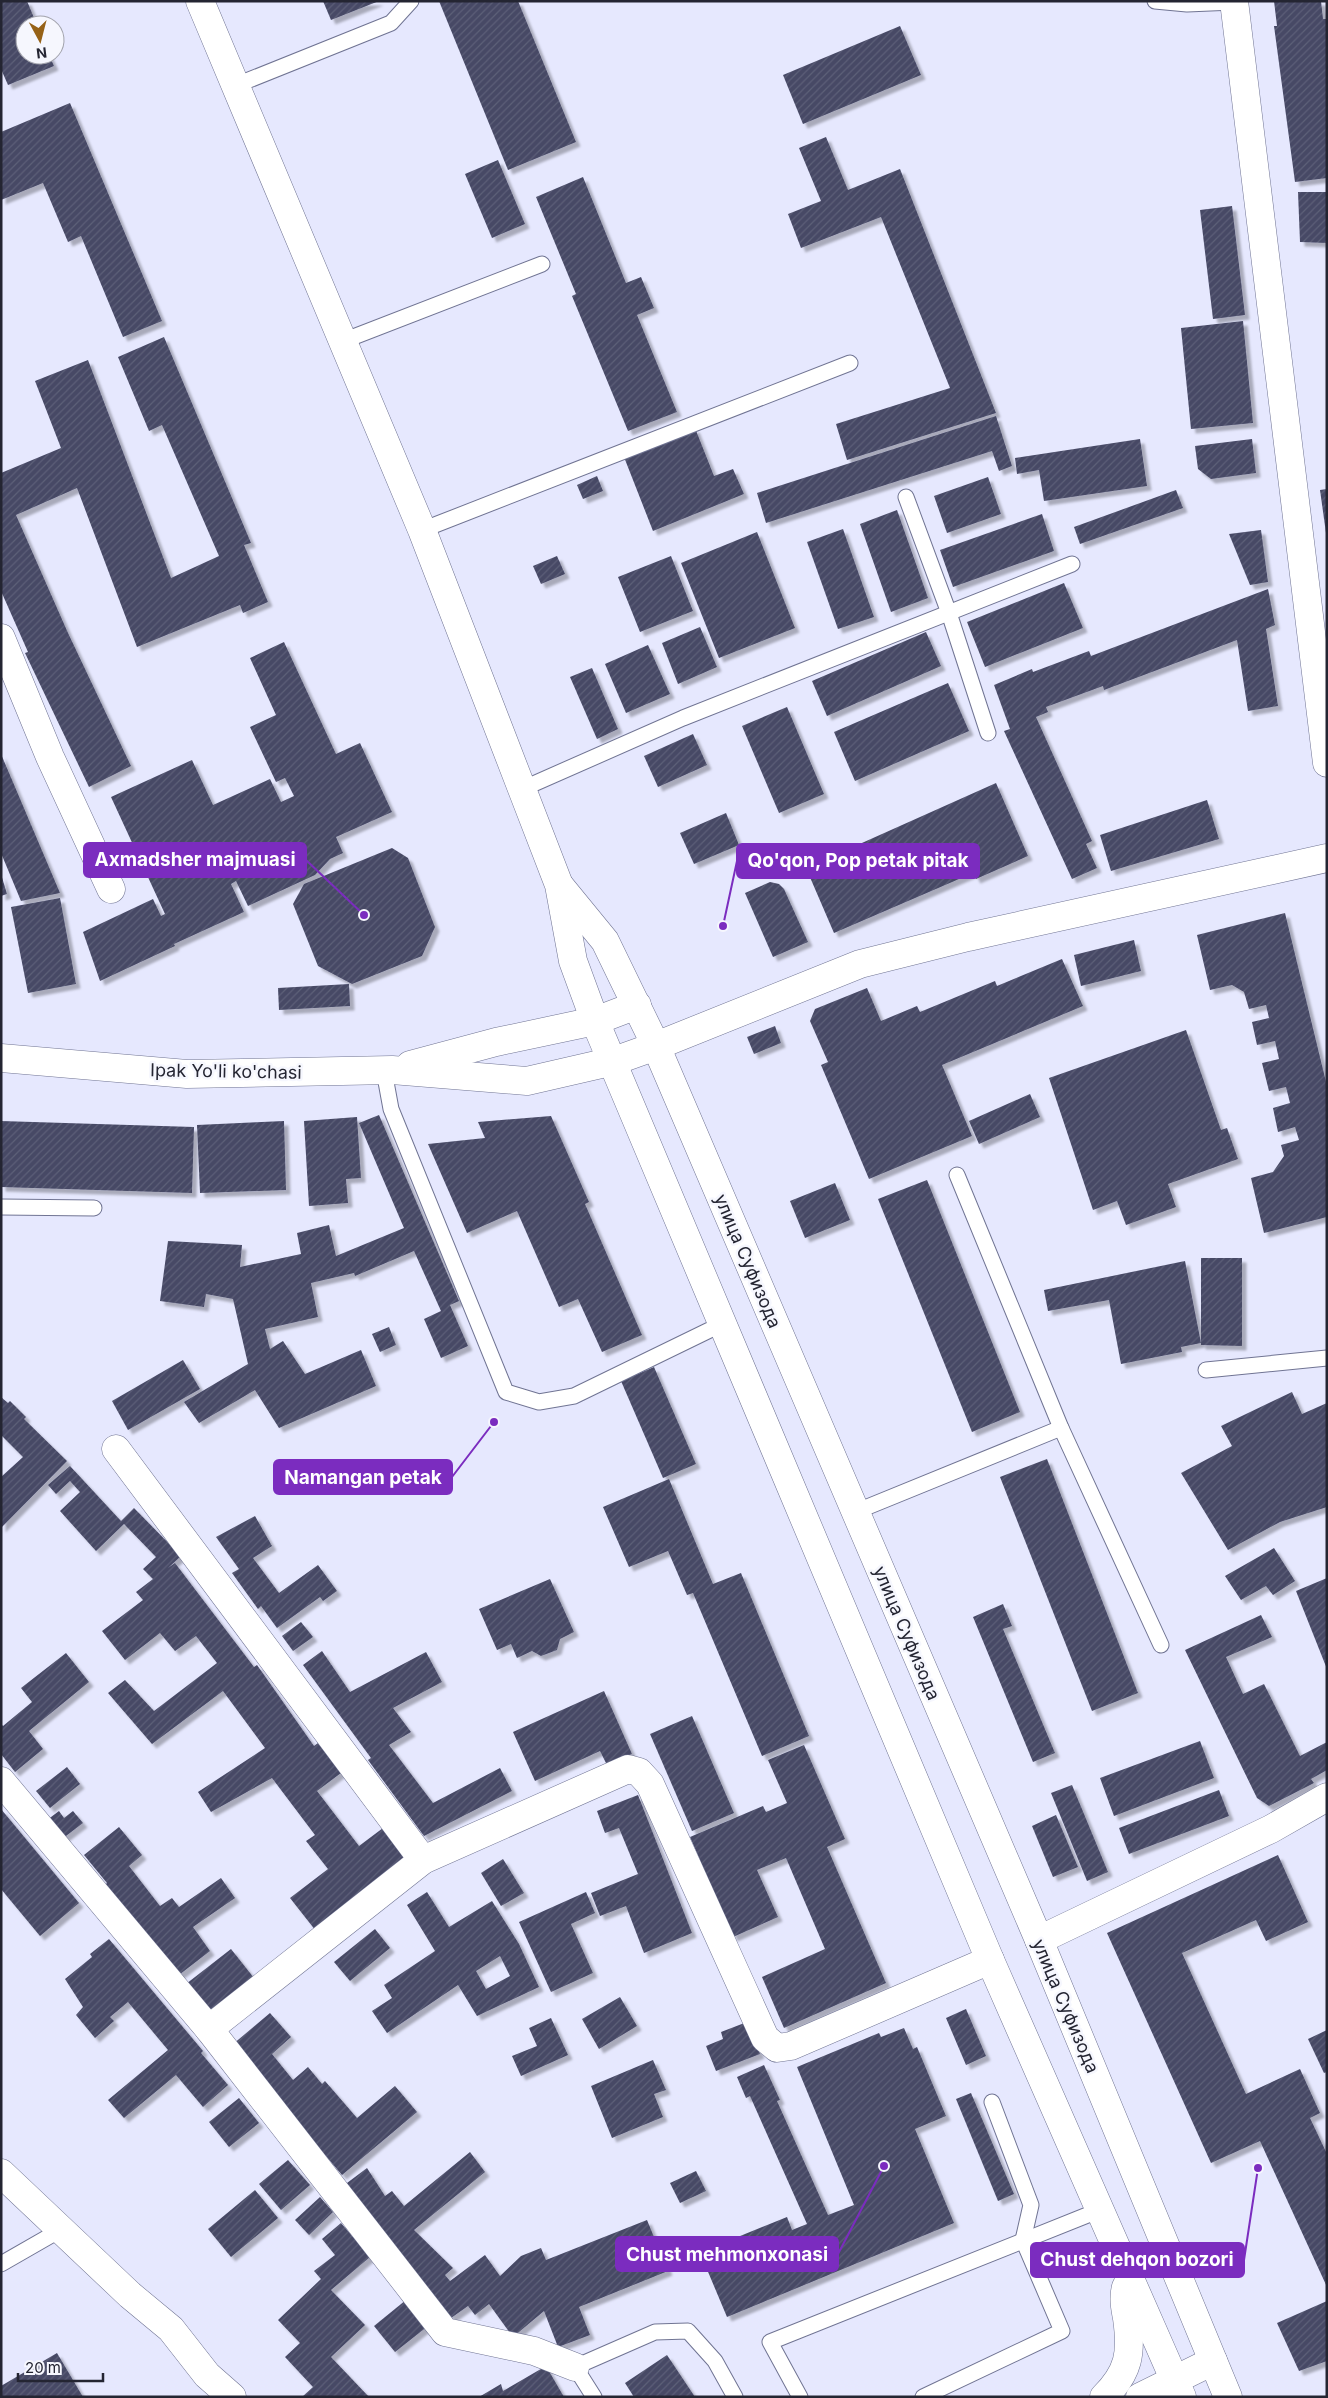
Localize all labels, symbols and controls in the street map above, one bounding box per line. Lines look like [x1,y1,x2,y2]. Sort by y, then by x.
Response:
north arrow [15,15,65,65]
text: N [35,44,48,62]
callout: Axmadsher majmuasi [84,843,306,877]
callout: Qo'qon, Pop petak pitak [737,844,979,878]
text: Axmadsher majmuasi [94,848,296,871]
text: Qo'qon, Pop petak pitak [747,849,969,872]
street label: Ipak Yo'li ko'chasi [150,1059,302,1083]
street label: улица Суфизода [710,1191,786,1331]
callout: Namangan petak [274,1460,452,1494]
text: Namangan petak [284,1466,442,1489]
street label: улица Суфизода [869,1563,945,1703]
street label: улица Суфизода [1028,1936,1104,2076]
callout: Chust mehmonxonasi [616,2237,838,2271]
text: Chust mehmonxonasi [626,2243,828,2266]
callout: Chust dehqon bozori [1031,2243,1244,2277]
text: Chust dehqon bozori [1040,2248,1234,2271]
scale bar [18,2350,102,2382]
text: 20 m [25,2358,61,2377]

